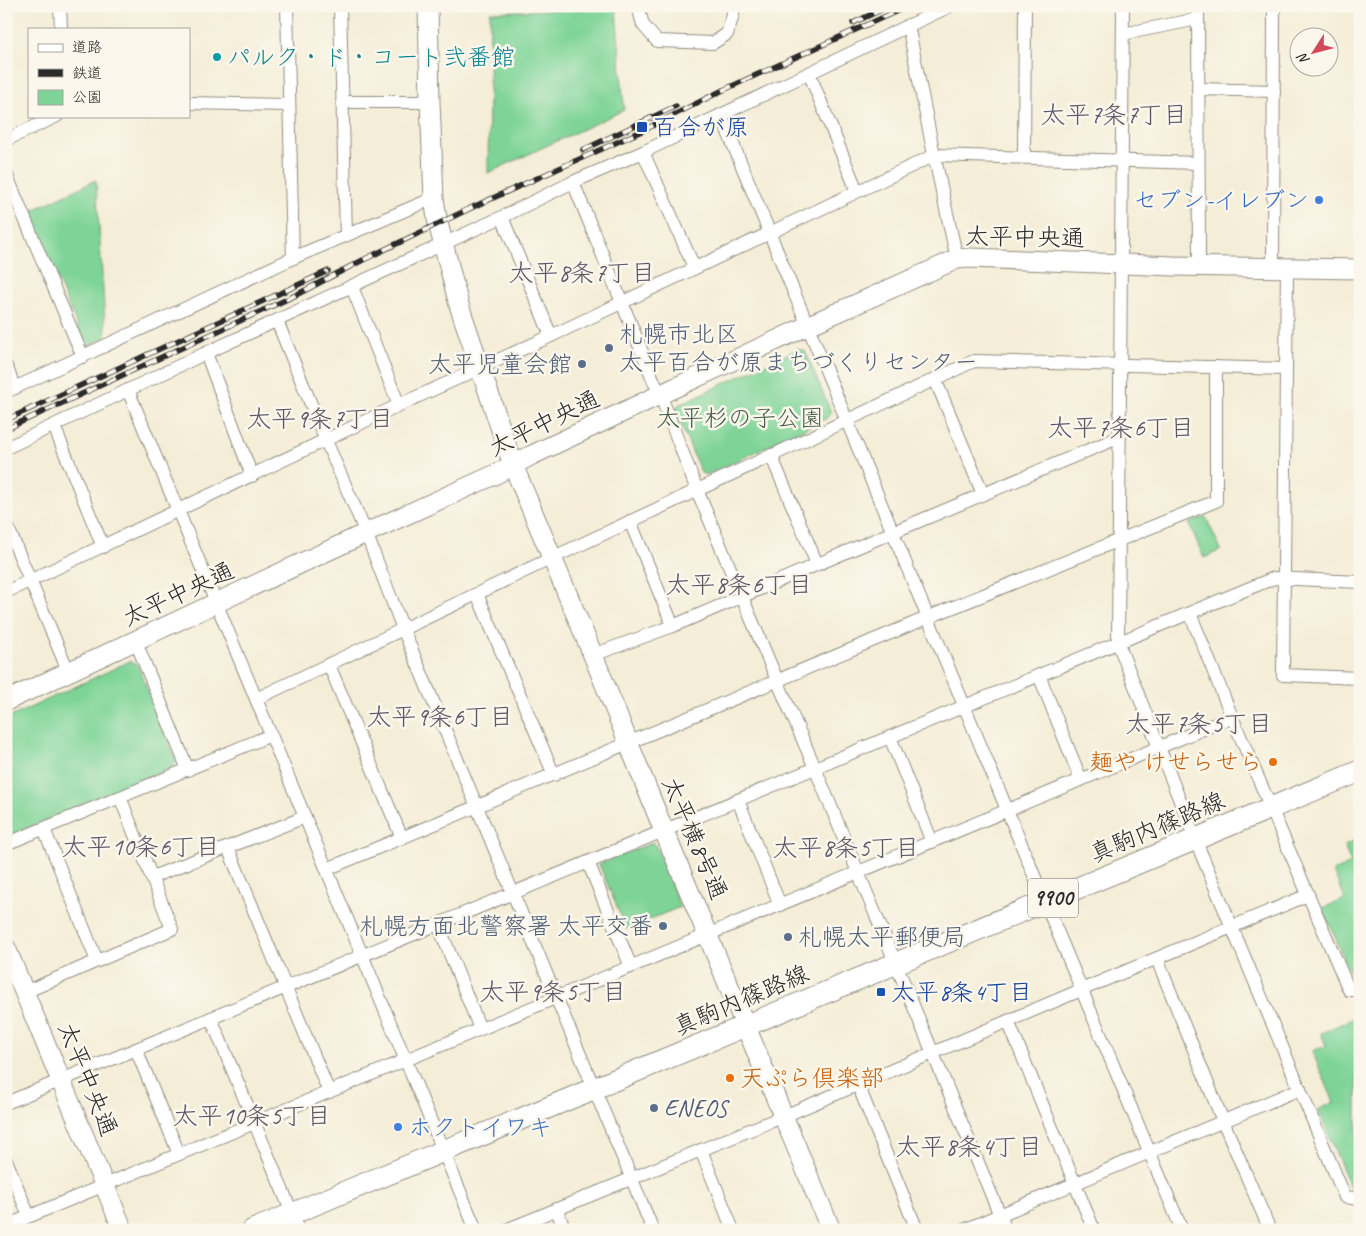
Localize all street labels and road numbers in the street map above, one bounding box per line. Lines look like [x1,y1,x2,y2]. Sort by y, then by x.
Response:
street label: 太平中央通 [965,221,1085,253]
street label: 太平中央通 [483,383,605,463]
street label: 太平中央通 [117,555,239,633]
street label: 太平横8号通 [656,772,734,904]
street label: 真駒内篠路線 [1085,785,1229,869]
road number: 9900 [1028,878,1078,918]
street label: 真駒内篠路線 [669,958,813,1042]
street label: 太平中央通 [52,1018,124,1140]

